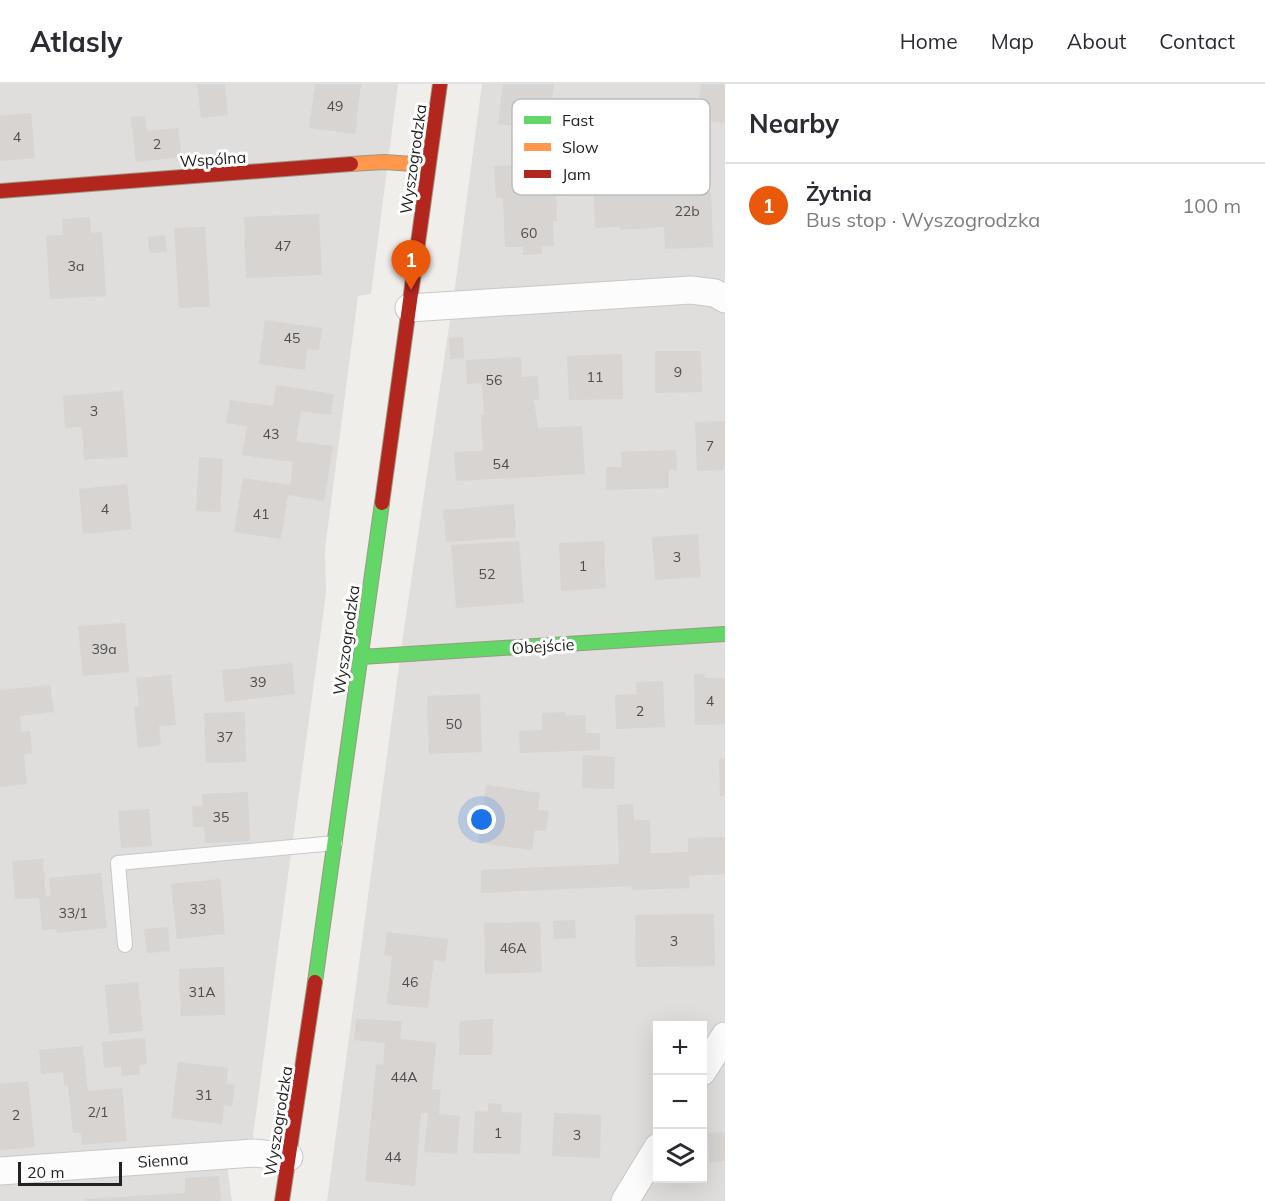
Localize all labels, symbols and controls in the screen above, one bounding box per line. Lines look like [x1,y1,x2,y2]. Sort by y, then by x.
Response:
text: Atlasly [30,24,122,59]
text: Home [900,28,958,54]
text: Map [991,28,1034,54]
text: About [1067,28,1126,54]
text: Contact [1159,28,1235,54]
house number: 49 [327,97,343,115]
legend [512,99,710,195]
street label: Wyszogrodzka [395,103,431,215]
text: Nearby [749,107,839,140]
text: Fast [562,110,594,130]
house number: 4 [13,128,22,146]
house number: 2 [153,135,161,153]
text: Slow [562,137,599,157]
street label: Wspólna [179,147,247,171]
text: Jam [562,164,591,184]
text: Żytnia [806,179,872,207]
text: 1 [763,193,775,218]
text: 100 m [1182,193,1241,218]
house number: 22b [674,202,700,220]
text: Bus stop · Wyszogrodzka [806,207,1040,232]
house number: 60 [521,224,537,242]
house number: 47 [275,237,291,255]
pin: 1 [392,240,430,290]
house number: 3a [68,257,84,275]
house number: 45 [284,329,300,347]
house number: 9 [674,363,682,381]
house number: 11 [587,368,603,386]
house number: 56 [486,371,502,389]
house number: 3 [90,402,98,420]
house number: 43 [263,425,279,443]
house number: 7 [706,437,714,455]
house number: 54 [493,455,510,473]
house number: 4 [101,500,110,518]
house number: 41 [253,505,269,523]
house number: 3 [673,548,681,566]
house number: 1 [579,557,587,575]
house number: 52 [479,565,495,583]
street label: Wyszogrodzka [328,584,364,696]
street label: Obejście [511,634,575,658]
house number: 39a [91,640,117,658]
house number: 39 [250,673,266,691]
house number: 4 [706,692,715,710]
house number: 2 [636,702,644,720]
house number: 50 [446,715,462,733]
house number: 37 [217,728,233,746]
your location [467,805,496,834]
house number: 35 [213,808,229,826]
house number: 33 [190,900,206,918]
house number: 33/1 [58,904,88,922]
house number: 3 [670,932,678,950]
house number: 46A [499,939,527,957]
house number: 46 [402,973,418,991]
house number: 31A [188,983,216,1001]
map controls [653,1021,707,1183]
button: + [653,1021,707,1075]
street label: Wyszogrodzka [259,1065,297,1177]
house number: 44A [390,1068,418,1086]
button: − [653,1075,707,1129]
house number: 31 [196,1086,212,1104]
house number: 2/1 [88,1103,108,1121]
house number: 2 [12,1106,20,1124]
house number: 1 [494,1124,502,1142]
house number: 3 [573,1126,581,1144]
button: layers [653,1129,707,1183]
street label: Sienna [137,1148,189,1172]
house number: 44 [385,1148,402,1166]
scale bar [18,1159,122,1186]
text: 20 m [27,1162,64,1182]

